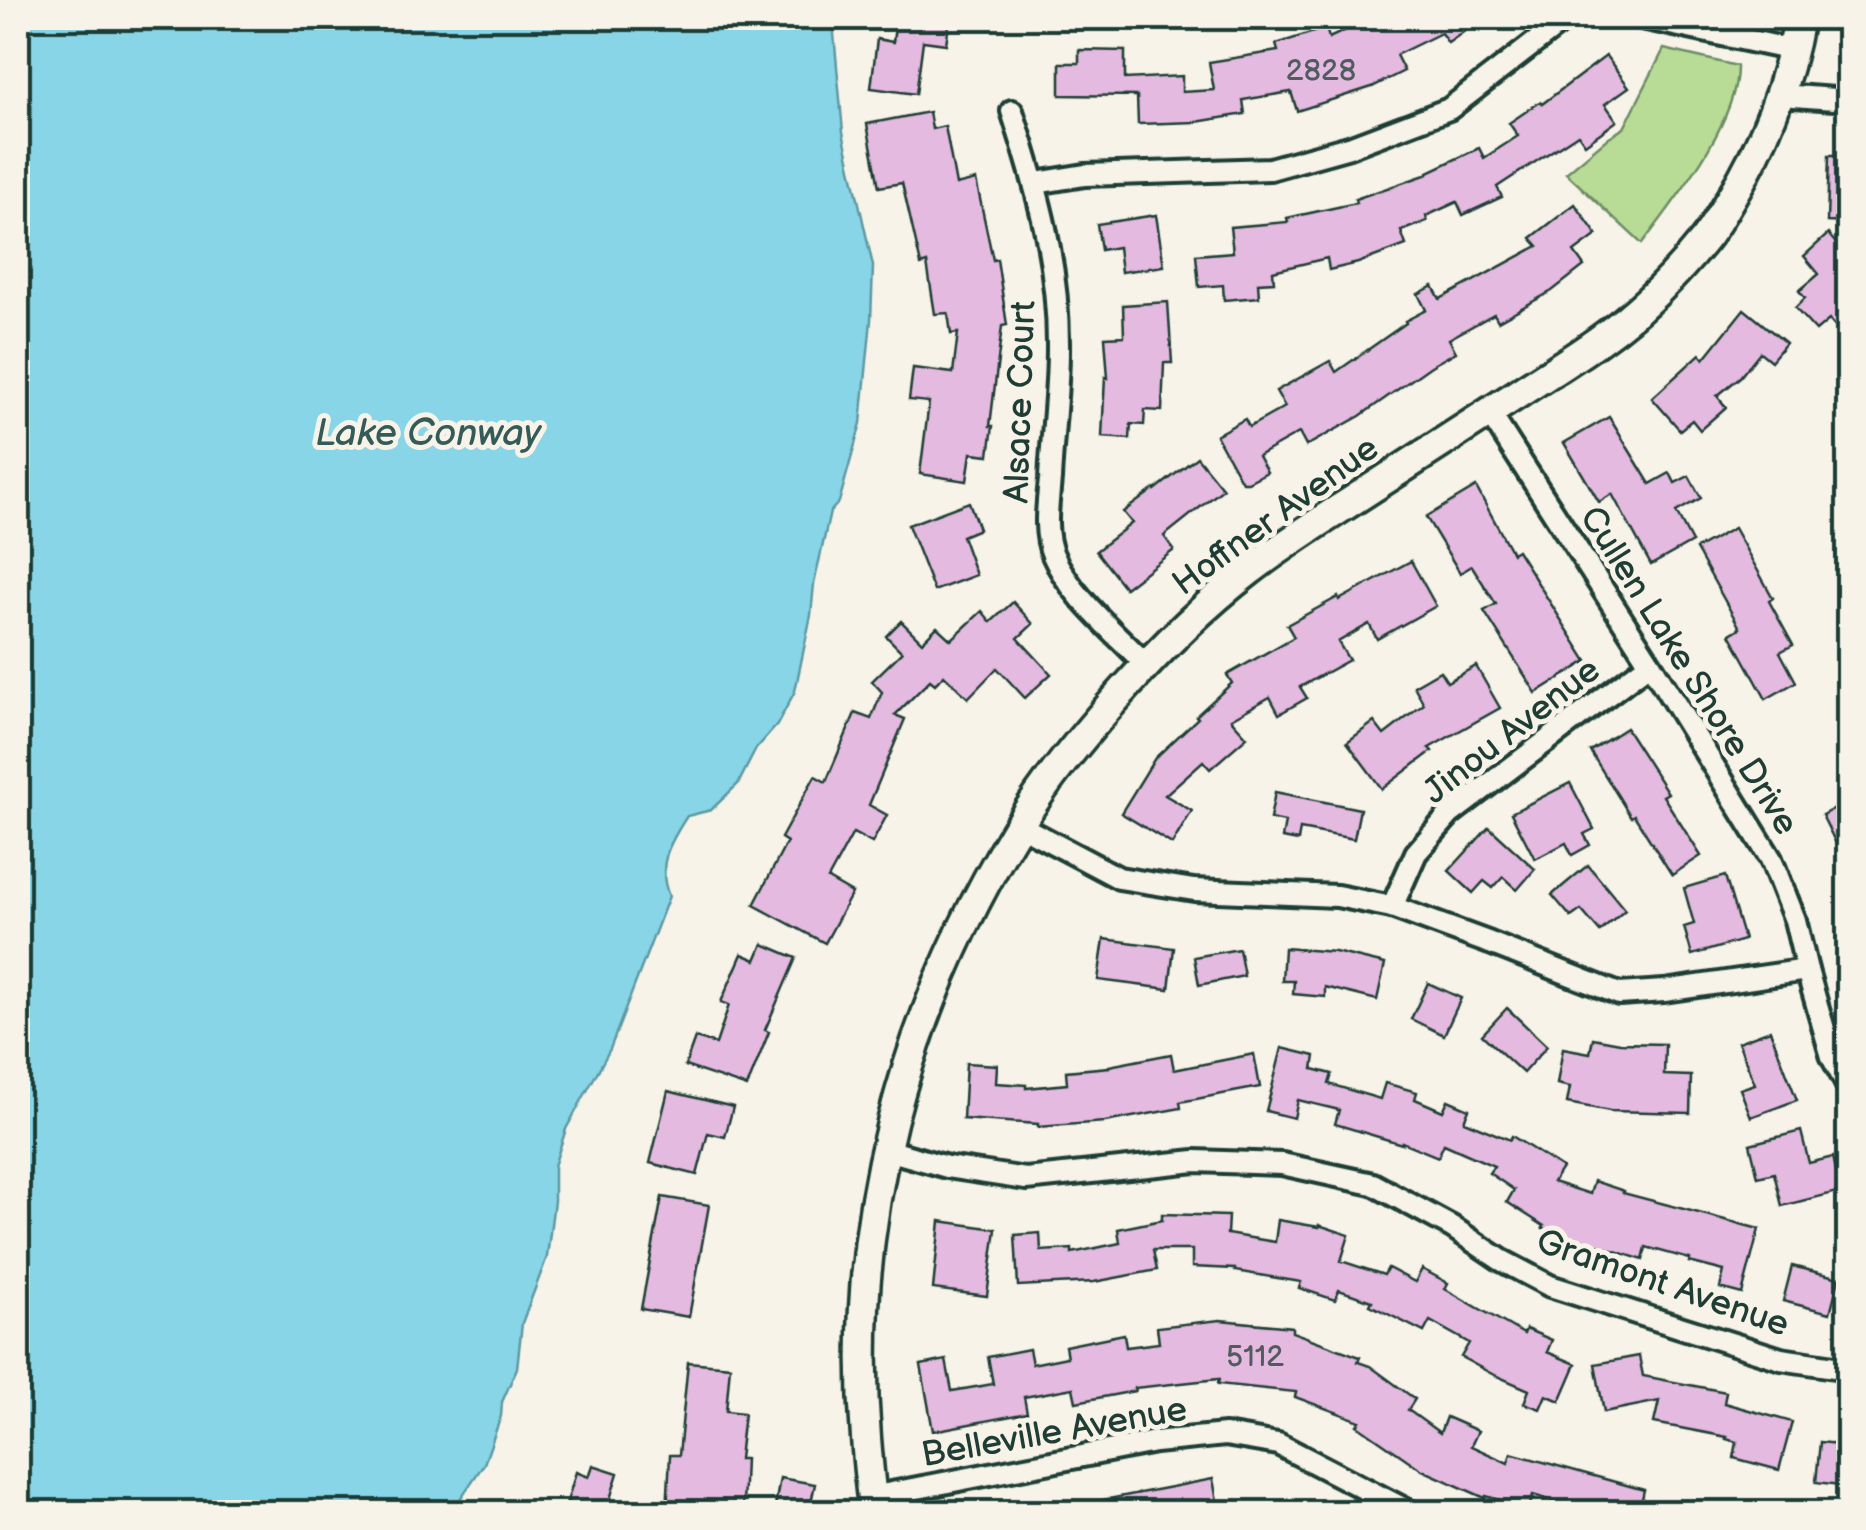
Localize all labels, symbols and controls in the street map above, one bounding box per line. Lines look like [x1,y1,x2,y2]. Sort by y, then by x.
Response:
house number: 2828 [1286,53,1356,89]
street label: Alsace Court [995,300,1046,504]
water label: Lake Conway [315,411,542,456]
street label: Hoffner Avenue [1164,427,1387,605]
street label: Cullen Lake Shore Drive [1570,498,1808,843]
street label: Jinou Avenue [1415,649,1609,814]
street label: Gramont Avenue [1531,1220,1794,1347]
house number: 5112 [1226,1339,1284,1375]
street label: Belleville Avenue [918,1388,1190,1477]

